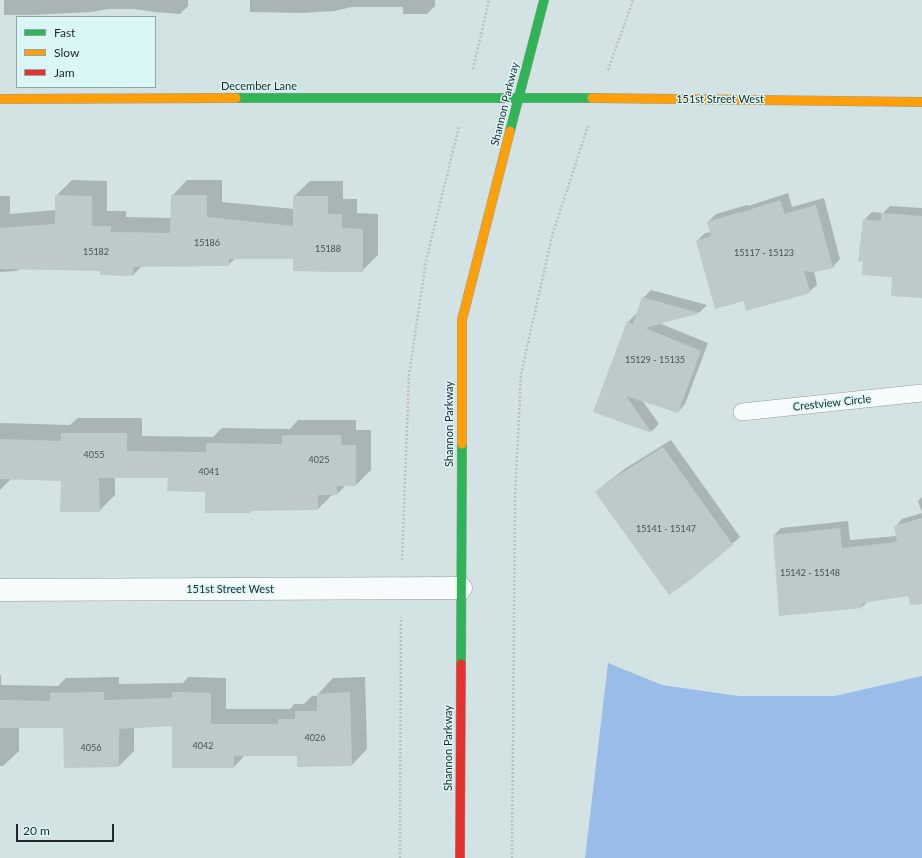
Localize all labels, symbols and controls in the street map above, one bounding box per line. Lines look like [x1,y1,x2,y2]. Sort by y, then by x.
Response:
legend [16,16,156,88]
text: Fast [54,25,75,40]
text: Slow [54,45,79,60]
street label: Shannon Parkway [488,61,522,147]
text: Jam [54,65,75,80]
street label: December Lane [221,79,297,93]
street label: 151st Street West [676,92,764,106]
house number: 15186 [194,238,220,248]
house number: 15188 [315,244,341,254]
house number: 15182 [83,247,109,257]
house number: 15117 - 15123 [734,248,794,258]
house number: 15129 - 15135 [625,355,685,365]
street label: Shannon Parkway [442,381,456,467]
street label: Crestview Circle [792,392,872,414]
house number: 4055 [84,450,104,460]
house number: 4025 [309,455,329,465]
house number: 4041 [199,467,219,477]
house number: 15141 - 15147 [636,524,696,534]
house number: 15142 - 15148 [780,568,840,578]
street label: 151st Street West [186,582,274,596]
street label: Shannon Parkway [441,705,455,791]
house number: 4026 [305,733,325,743]
house number: 4042 [193,741,213,751]
house number: 4056 [81,743,101,753]
scale bar [18,816,116,842]
text: 20 m [23,823,50,838]

